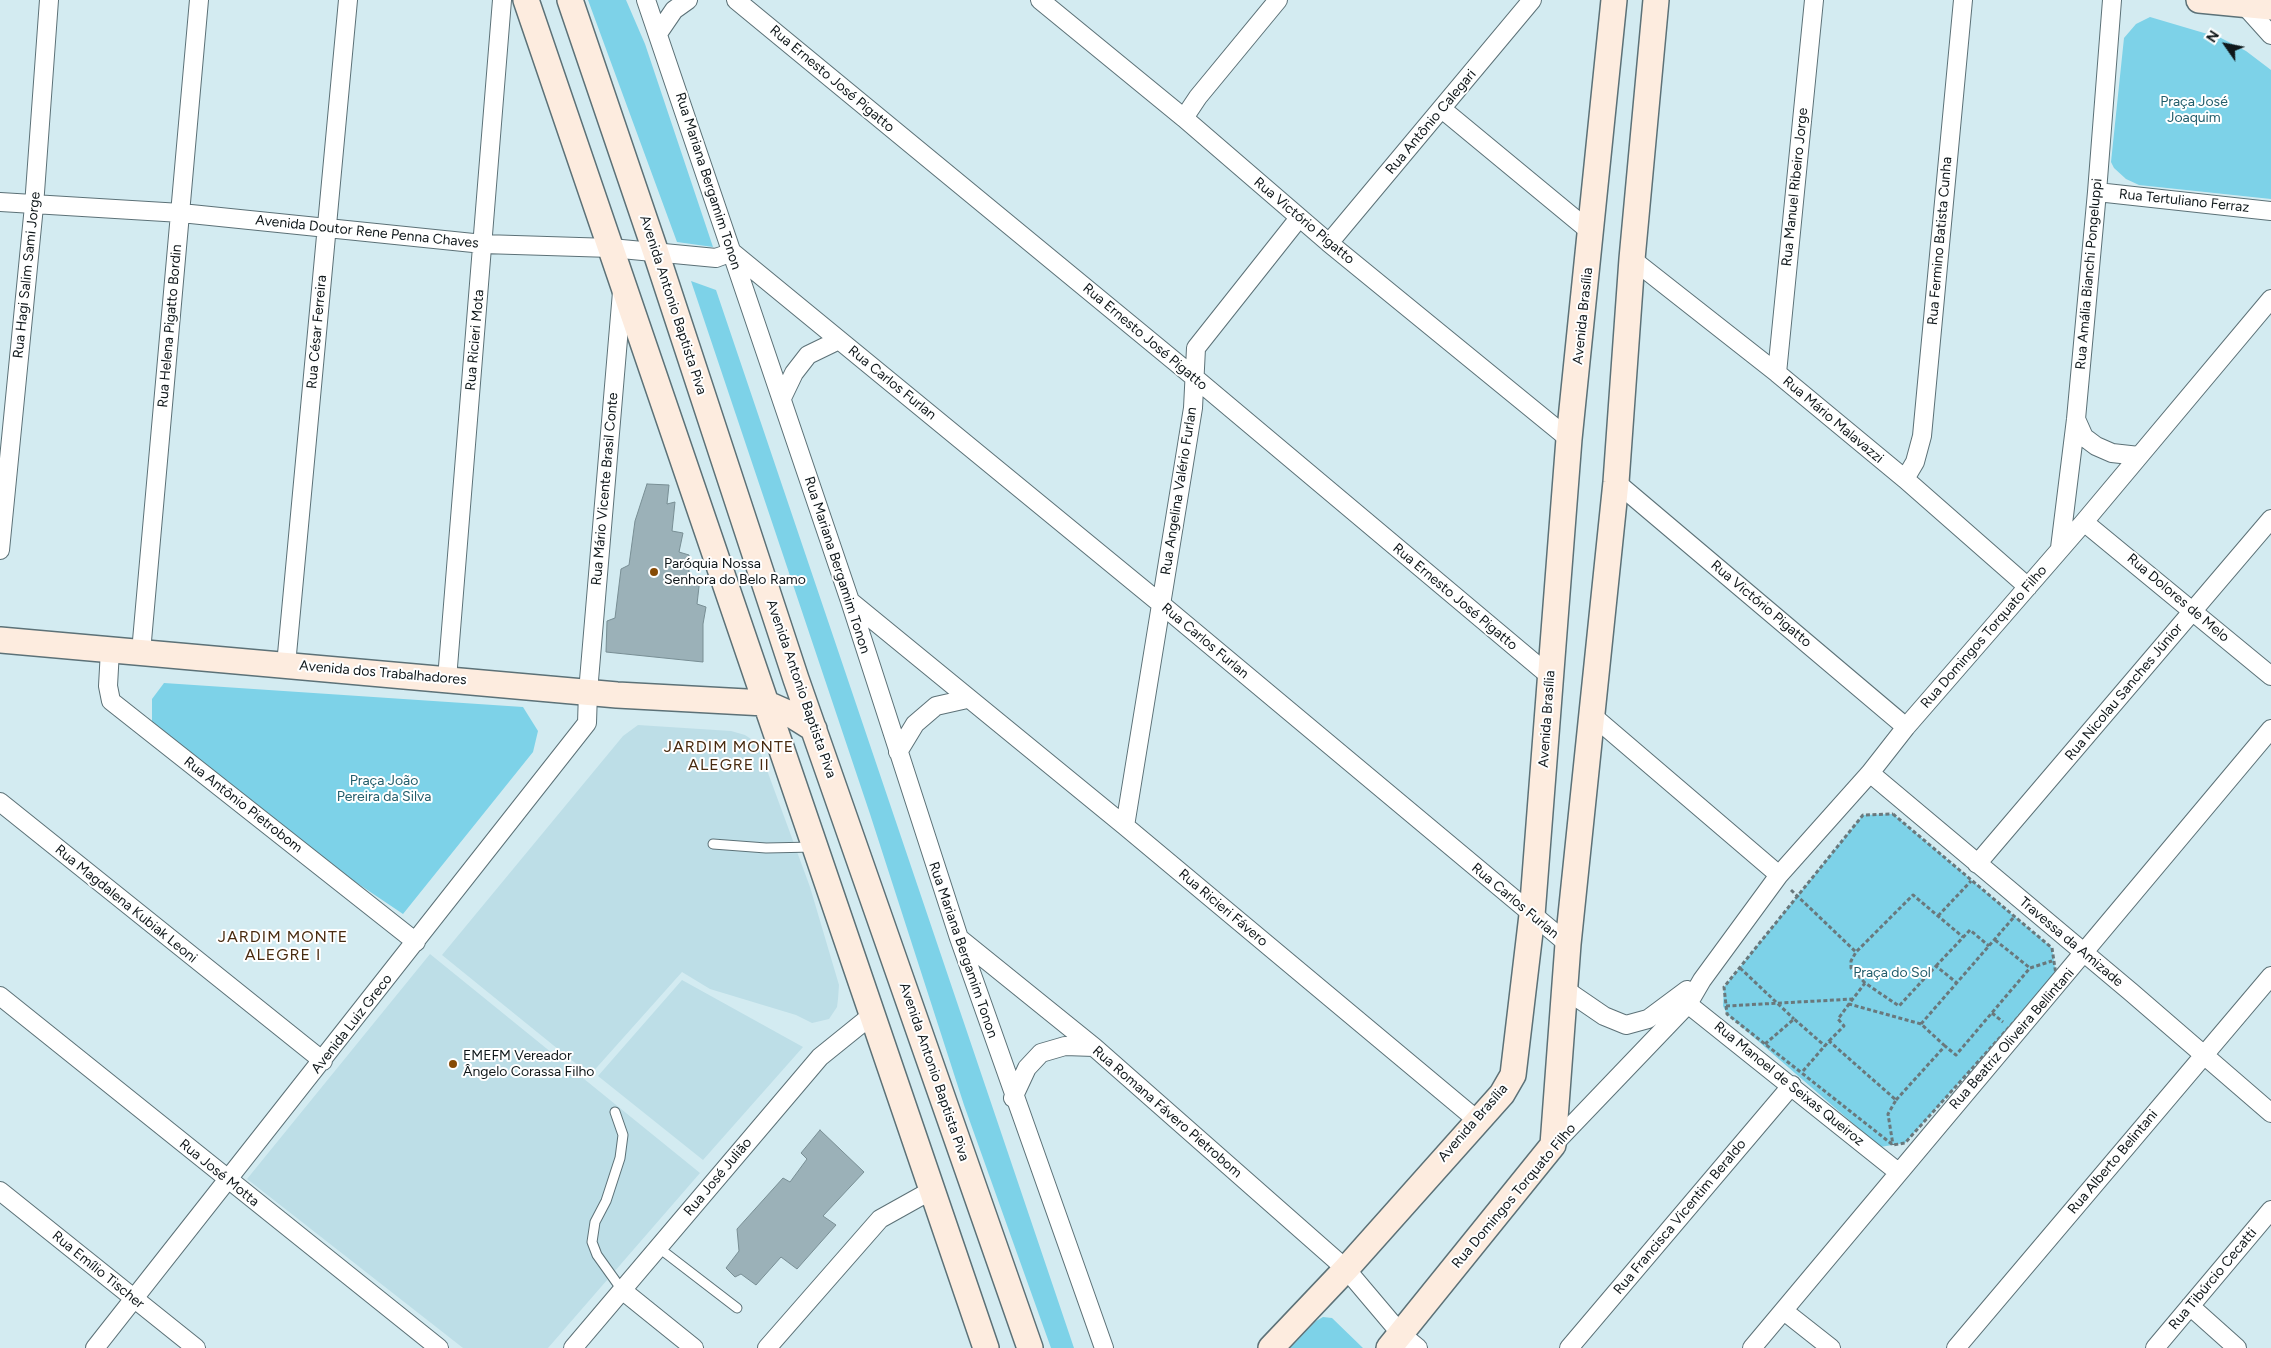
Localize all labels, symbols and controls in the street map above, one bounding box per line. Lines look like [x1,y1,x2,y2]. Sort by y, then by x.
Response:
north arrow [2201,20,2251,70]
street label: Rua Ernesto José Pigatto [766,22,898,136]
text: N [2203,27,2223,46]
street label: Rua Antônio Calegari [1382,66,1480,178]
street label: Rua Mariana Bergamim Tonon [671,90,745,272]
park label: Praça José Joaquim [2160,94,2228,126]
street label: Rua Manuel Ribeiro Jorge [1778,107,1812,267]
street label: Rua Fermino Batista Cunha [1924,156,1956,326]
street label: Rua Victório Pigatto [1250,174,1358,268]
street label: Rua Amália Bianchi Pongeluppi [2072,178,2106,370]
street label: Rua Tertuliano Ferraz [2118,186,2250,216]
street label: Rua Hagi Salim Sami Jorge [10,191,44,359]
street label: Avenida Doutor Rene Penna Chaves [255,212,479,252]
street label: Avenida Antonio Baptista Piva [636,213,710,397]
street label: Rua Helena Pigatto Bordin [154,244,186,408]
street label: Avenida Brasília [1570,267,1596,365]
street label: Rua César Ferreira [304,274,330,390]
street label: Rua Ernesto José Pigatto [1079,280,1211,394]
street label: Rua Ricieri Mota [462,289,488,391]
street label: Rua Carlos Furlan [845,342,939,424]
street label: Rua Mário Malavazzi [1779,373,1887,467]
street label: Rua Mário Vicente Brasil Conte [588,392,622,586]
street label: Rua Angelina Valério Furlan [1157,406,1201,576]
street label: Rua Mariana Bergamim Tonon [800,474,874,656]
street label: Rua Ernesto José Pigatto [1389,540,1521,654]
street label: Rua Dolores de Melo [2123,550,2233,646]
place label: Paróquia Nossa Senhora do Belo Ramo [664,556,806,588]
street label: Rua Victório Pigatto [1707,557,1815,651]
street label: Rua Domingos Torquato Filho [1917,562,2051,712]
marker: Paróquia Nossa Senhora do Belo Ramo [648,566,660,578]
street label: Avenida Antonio Baptista Piva [762,598,840,780]
street label: Rua Carlos Furlan [1158,600,1252,682]
street label: Rua Nicolau Sanches Júnior [2062,620,2186,764]
street label: Avenida dos Trabalhadores [299,657,467,689]
street label: Avenida Brasília [1535,670,1559,768]
district label: JARDIM MONTE ALEGRE II [662,737,796,775]
street label: Rua Antônio Pietrobom [180,753,306,857]
park label: Praça João Pereira da Silva [337,773,431,806]
street label: Rua Magdalena Kubiak Leoni [52,841,200,967]
street label: Rua Mariana Bergamim Tonon [925,860,1001,1040]
street label: Rua Carlos Furlan [1468,860,1562,942]
street label: Rua Ricieri Fávero [1175,866,1271,950]
street label: Travessa da Amizade [2016,894,2126,990]
district label: JARDIM MONTE ALEGRE I [216,927,350,965]
park label: Praça do Sol [1853,965,1931,981]
street label: Rua Beatriz Oliveira Bellintani [1946,965,2078,1113]
street label: Avenida Luiz Greco [308,971,396,1077]
street label: Avenida Antonio Baptista Piva [895,981,973,1163]
street label: Rua Manoel de Seixas Queiroz [1711,1018,1867,1150]
street label: Rua Romana Fávero Pietrobom [1089,1043,1245,1181]
place label: EMEFM Vereador Ângelo Corassa Filho [463,1048,594,1080]
marker: EMEFM Vereador Ângelo Corassa Filho [447,1058,459,1070]
street label: Avenida Brasília [1435,1081,1511,1165]
street label: Rua Alberto Belintani [2064,1106,2162,1218]
street label: Rua Domingos Torquato Filho [1449,1120,1579,1272]
street label: Rua José Julião [680,1135,756,1219]
street label: Rua José Motta [176,1136,262,1210]
street label: Rua Francisca Vicentim Beraldo [1610,1136,1750,1298]
street label: Rua Tibúrcio Cecatti [2166,1225,2260,1333]
street label: Rua Emílio Tischer [48,1228,148,1312]

